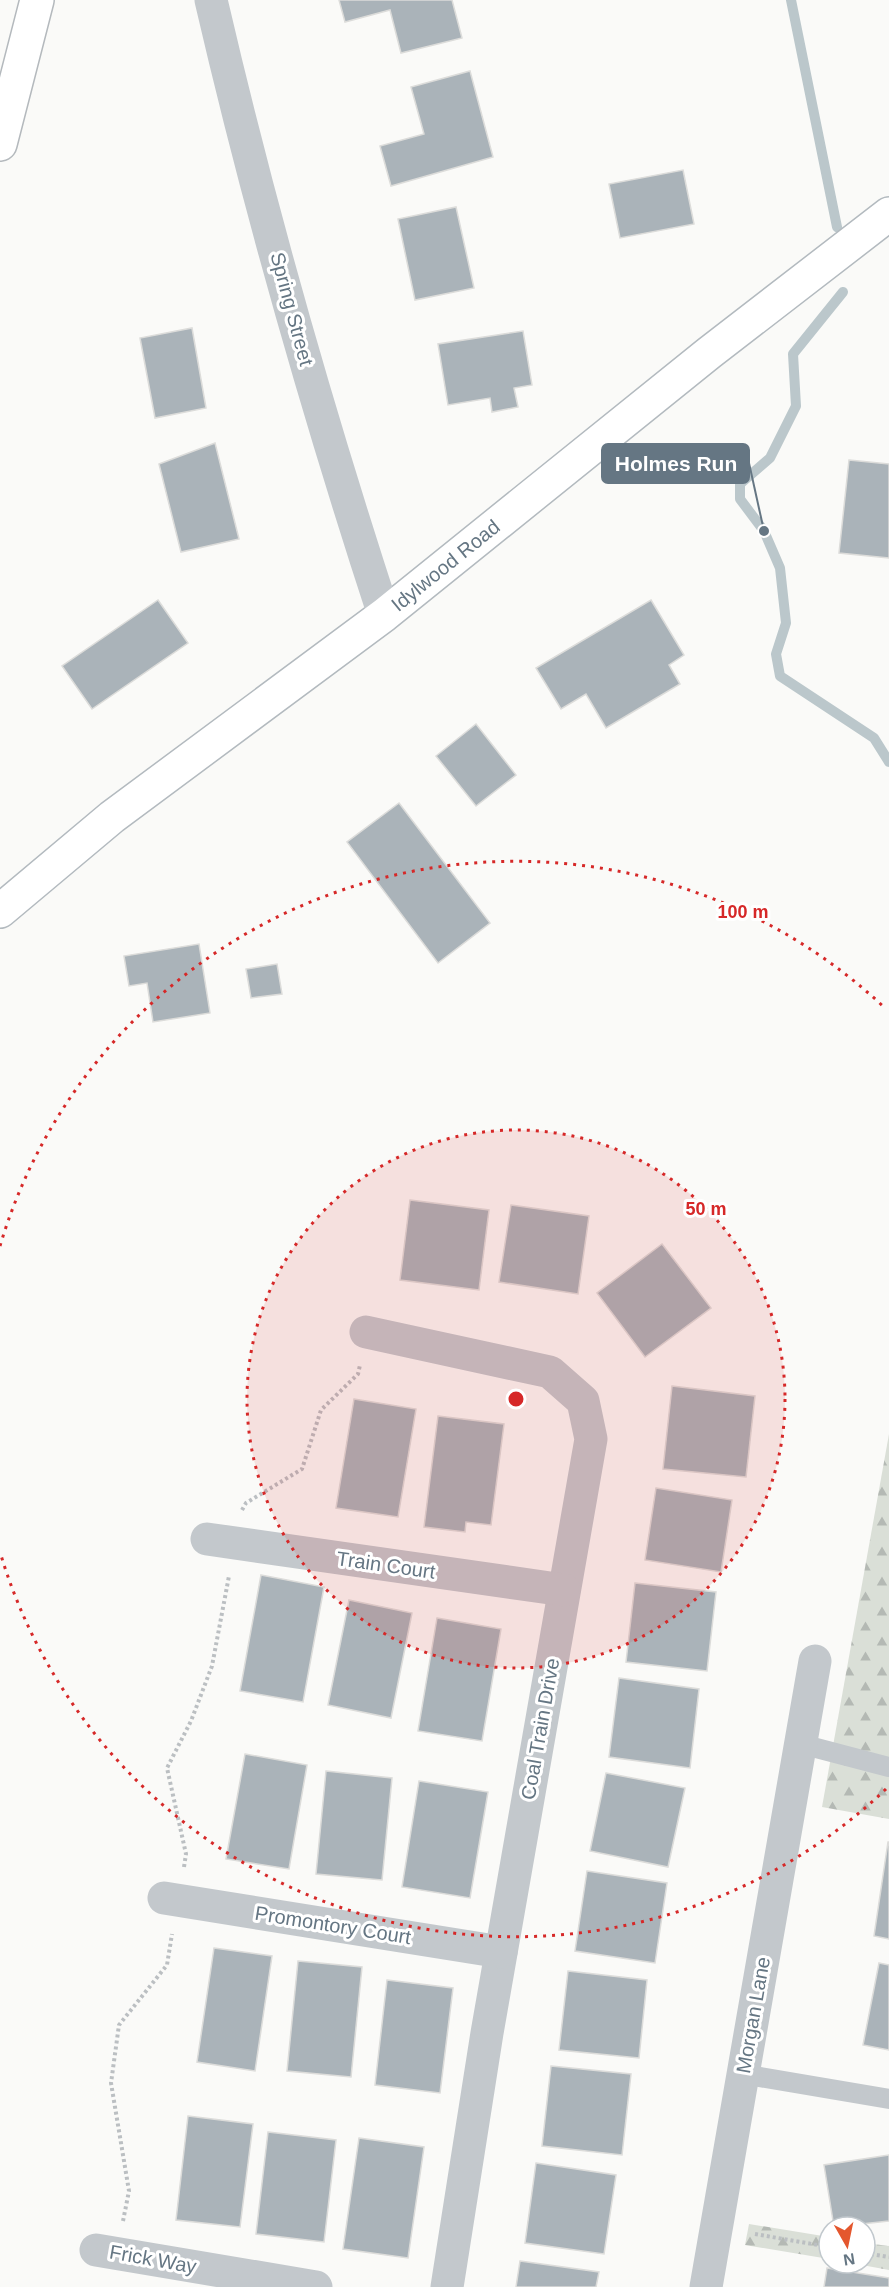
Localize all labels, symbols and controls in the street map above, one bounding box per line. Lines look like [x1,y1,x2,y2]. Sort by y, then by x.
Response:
street label: Spring Street [266,250,318,369]
callout: Holmes Run [602,444,749,483]
text: Holmes Run [615,452,737,475]
street label: Idylwood Road [387,515,504,616]
text: 100 m [717,902,769,922]
text: 50 m [685,1199,727,1219]
centre of rings [506,1389,526,1409]
street label: Train Court [335,1547,437,1583]
street label: Coal Train Drive [517,1656,563,1802]
street label: Promontory Court [253,1902,413,1948]
street label: Morgan Lane [732,1955,774,2075]
north arrow [817,2215,877,2275]
street label: Frick Way [108,2241,198,2277]
text: N [842,2250,856,2269]

